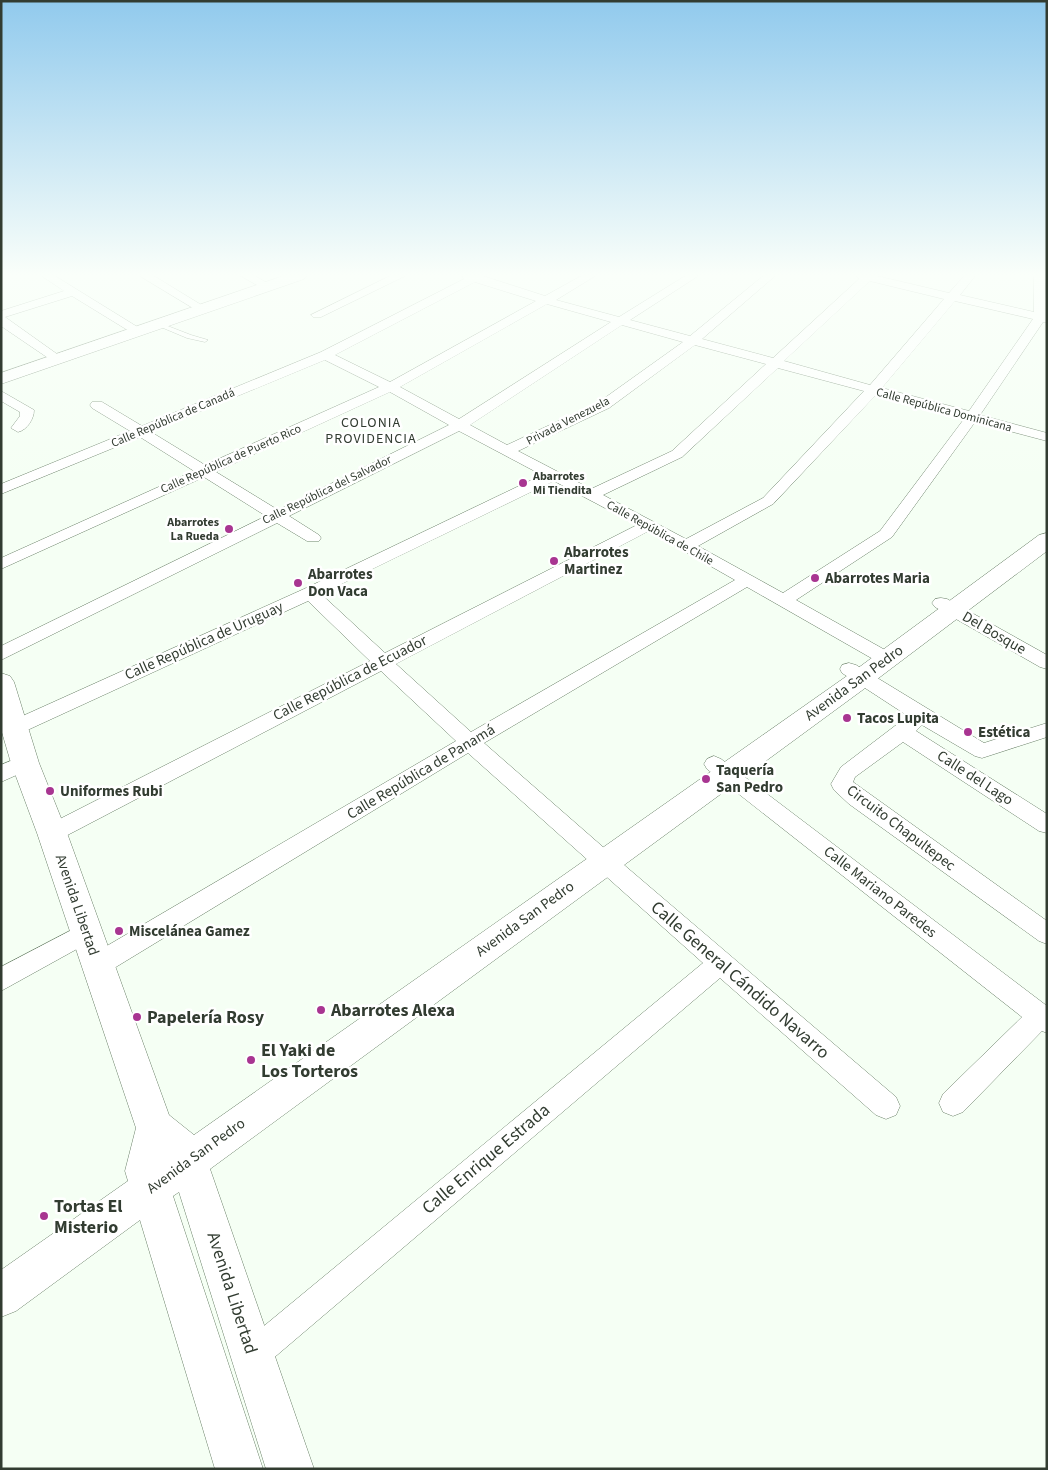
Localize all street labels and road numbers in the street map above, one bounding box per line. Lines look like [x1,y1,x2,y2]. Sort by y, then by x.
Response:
street label: Calle República de Canadá [109,384,237,452]
street label: Calle República Dominicana [874,384,1014,436]
street label: Privada Venezuela [523,393,613,449]
street label: Calle República de Puerto Rico [158,420,304,498]
street label: Calle República del Salvador [259,451,395,529]
street label: Calle República de Chile [603,496,717,570]
street label: Calle República de Uruguay [121,596,287,686]
street label: Del Bosque [958,606,1030,660]
street label: Calle República de Ecuador [269,630,431,726]
street label: Avenida San Pedro [800,640,908,726]
street label: Calle República de Panamá [343,719,499,825]
street label: Calle del Lago [933,745,1017,811]
street label: Circuito Chapultepec [842,780,960,876]
street label: Calle Mariano Paredes [819,841,941,943]
street label: Avenida Libertad [50,852,104,958]
street label: Avenida San Pedro [471,876,579,962]
street label: Calle General Cándido Navarro [645,895,835,1065]
street label: Calle Enrique Estrada [417,1098,555,1220]
street label: Avenida San Pedro [142,1113,250,1199]
street label: Avenida Libertad [201,1229,263,1357]

